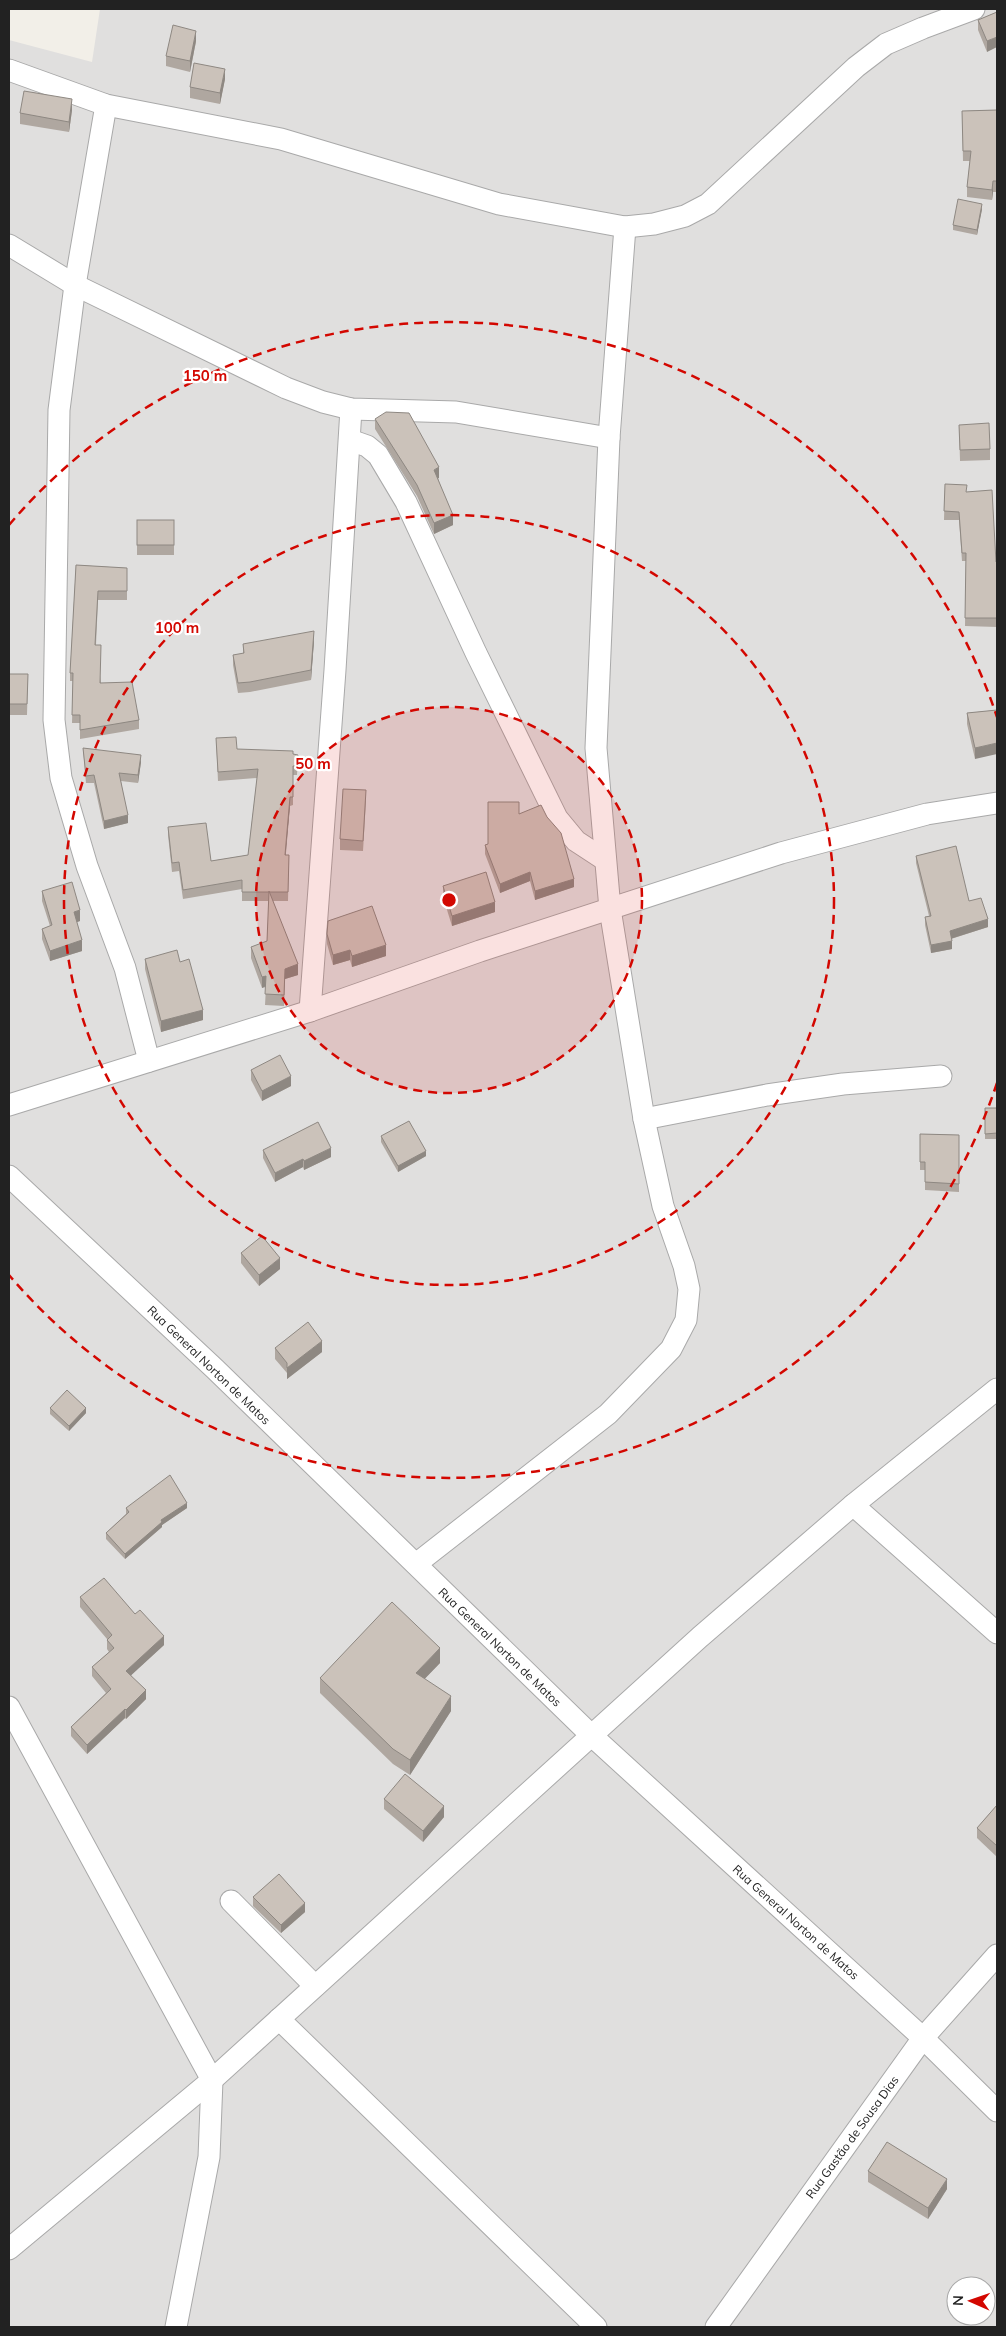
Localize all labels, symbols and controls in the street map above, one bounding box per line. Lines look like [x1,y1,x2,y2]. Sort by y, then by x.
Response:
text: 150 m [183,366,227,385]
text: 100 m [155,618,199,637]
text: 50 m [295,754,331,773]
centre of rings [440,891,458,909]
street label: Rua General Norton de Matos [144,1302,274,1428]
street label: Rua General Norton de Matos [435,1584,565,1710]
street label: Rua General Norton de Matos [730,1861,862,1983]
street label: Rua Gastão de Sousa Dias [802,2073,902,2201]
north arrow [946,2276,996,2326]
text: N [949,2295,967,2306]

